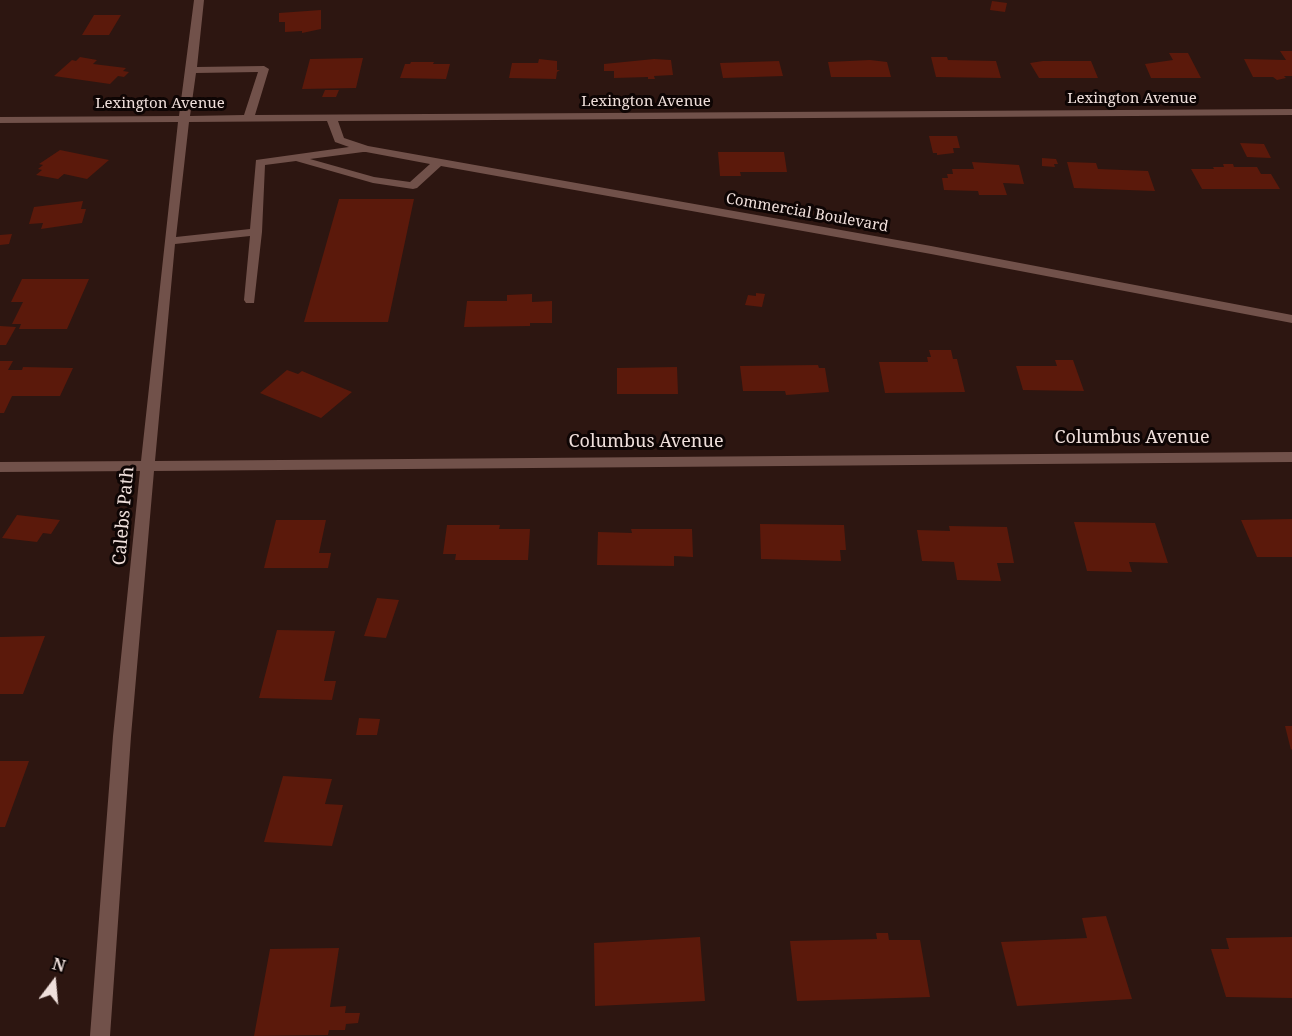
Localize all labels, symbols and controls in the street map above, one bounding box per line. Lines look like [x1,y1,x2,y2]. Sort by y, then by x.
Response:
street label: Lexington Avenue [1067,90,1197,108]
street label: Lexington Avenue [581,93,711,111]
street label: Lexington Avenue [95,95,225,113]
street label: Commercial Boulevard [724,190,890,236]
street label: Columbus Avenue [1054,427,1210,449]
street label: Columbus Avenue [568,431,724,453]
street label: Calebs Path [109,466,139,566]
north arrow [24,952,84,1012]
text: N [50,952,68,977]

